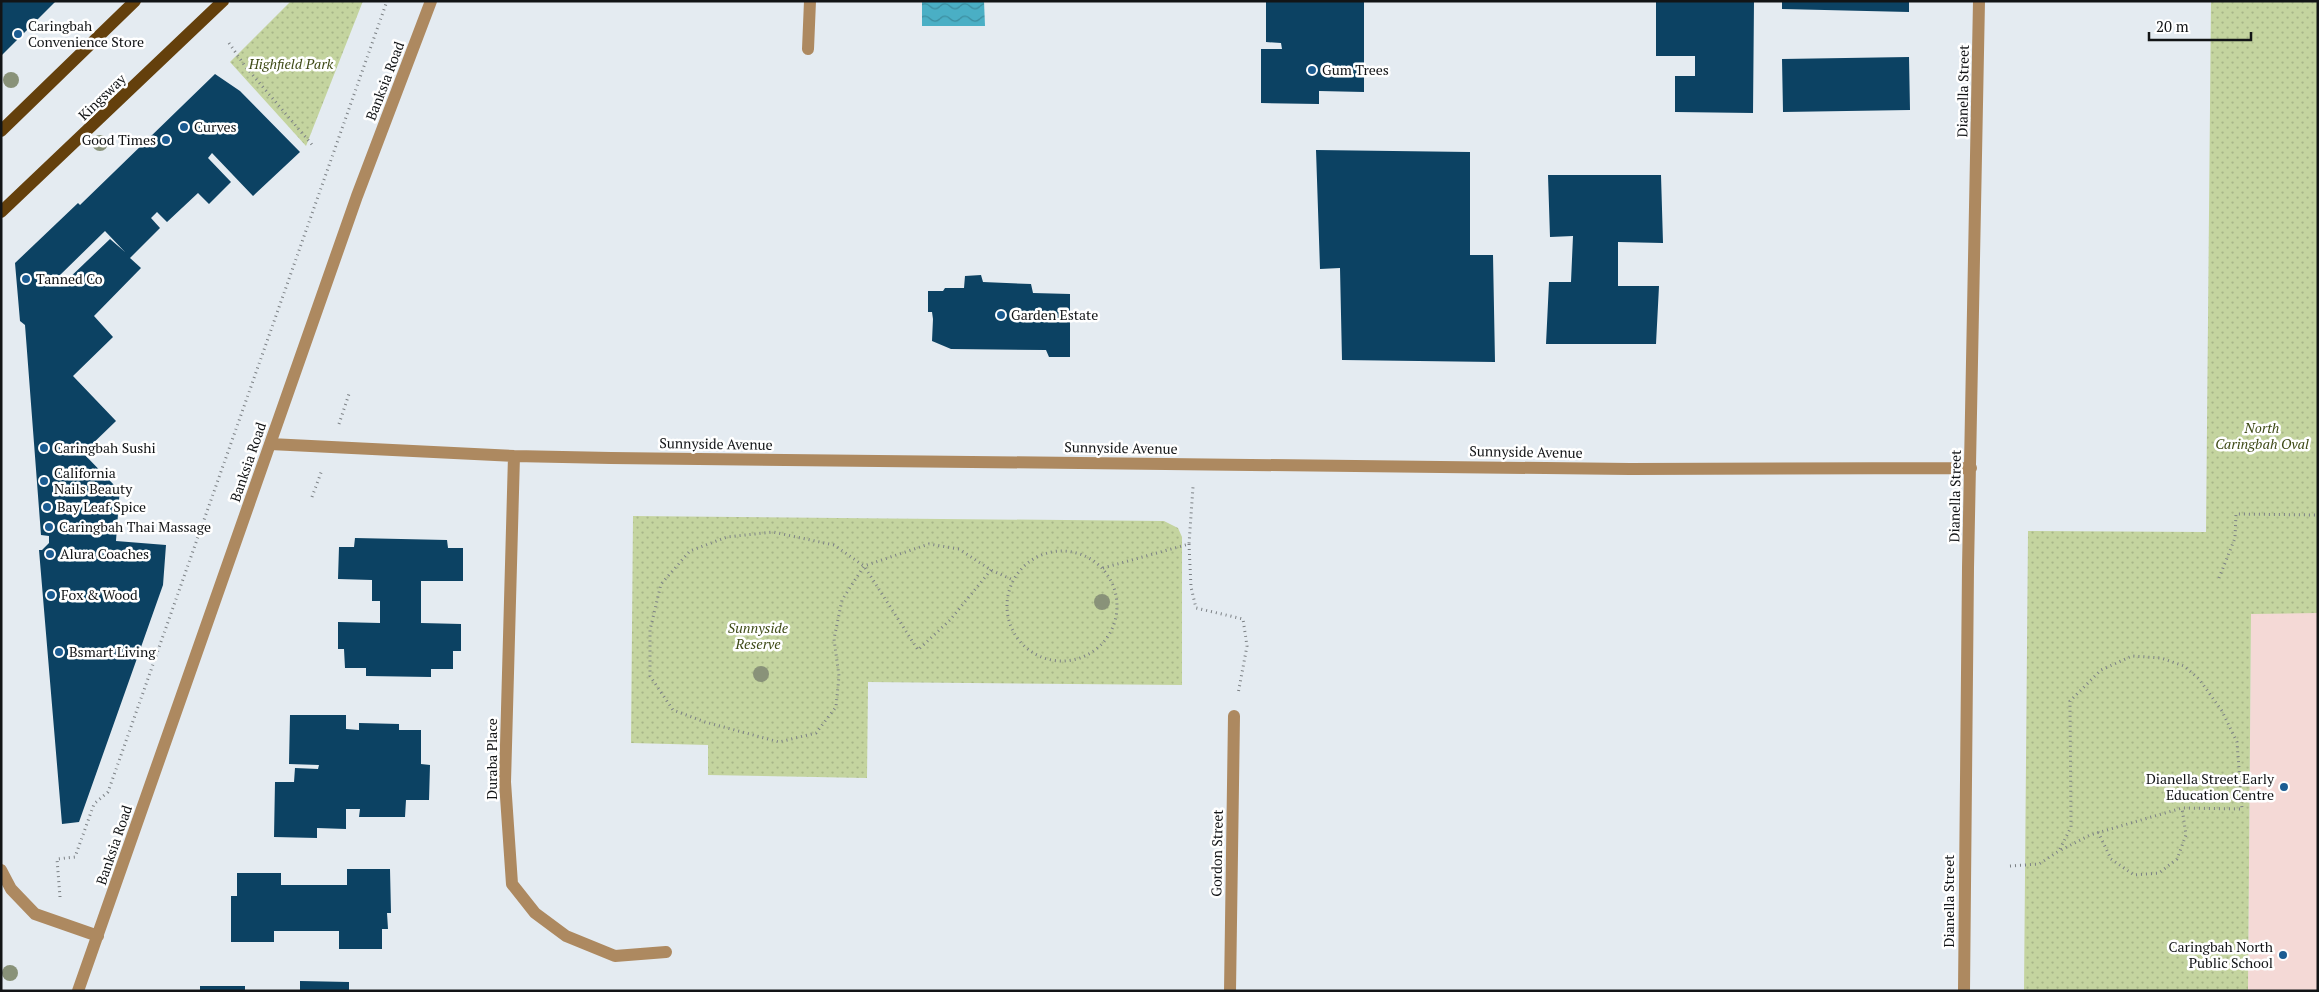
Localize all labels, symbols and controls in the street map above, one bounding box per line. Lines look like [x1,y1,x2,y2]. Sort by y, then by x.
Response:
scale bar [2149,10,2252,42]
place label: Caringbah Convenience Store [28,16,144,51]
text: 20 m [2156,16,2189,36]
marker: Caringbah Convenience Store [12,28,24,40]
street label: Banksia Road [361,38,408,123]
street label: Dianella Street [1952,44,1973,138]
park label: Highfield Park [248,54,334,73]
place label: Gum Trees [1322,60,1389,79]
marker: Gum Trees [1306,64,1318,76]
street label: Kingsway [74,69,130,124]
place label: Curves [194,117,237,136]
marker: Curves [178,121,190,133]
place label: Good Times [82,130,156,149]
marker: Good Times [160,134,172,146]
place label: Tanned Co [36,269,103,288]
marker: Tanned Co [20,273,32,285]
place label: Garden Estate [1011,305,1098,324]
marker: Garden Estate [995,309,1007,321]
park label: North Caringbah Oval [2215,418,2309,453]
street label: Banksia Road [225,419,270,504]
street label: Sunnyside Avenue [659,433,773,454]
street label: Sunnyside Avenue [1064,437,1178,458]
place label: Caringbah Sushi [54,438,156,457]
street label: Sunnyside Avenue [1469,441,1583,462]
marker: Caringbah Sushi [38,442,50,454]
street label: Dianella Street [1944,449,1965,543]
place label: California Nails Beauty [54,463,133,498]
marker: California Nails Beauty [38,475,50,487]
place label: Bay Leaf Spice [57,497,146,516]
marker: Bay Leaf Spice [41,501,53,513]
place label: Caringbah Thai Massage [59,517,211,536]
marker: Caringbah Thai Massage [43,521,55,533]
place label: Alura Coaches [60,544,149,563]
marker: Alura Coaches [44,548,56,560]
place label: Fox & Wood [61,585,138,604]
marker: Fox & Wood [45,589,57,601]
park label: Sunnyside Reserve [728,618,789,653]
place label: Bsmart Living [69,642,156,661]
marker: Bsmart Living [53,646,65,658]
street label: Duraba Place [482,718,501,800]
place label: Dianella Street Early Education Centre [2146,769,2275,804]
marker: Dianella Street Early Education Centre [2278,781,2290,793]
street label: Banksia Road [91,802,136,887]
street label: Gordon Street [1206,808,1227,897]
street label: Dianella Street [1939,854,1958,947]
place label: Caringbah North Public School [2169,937,2273,972]
marker: Caringbah North Public School [2277,949,2289,961]

